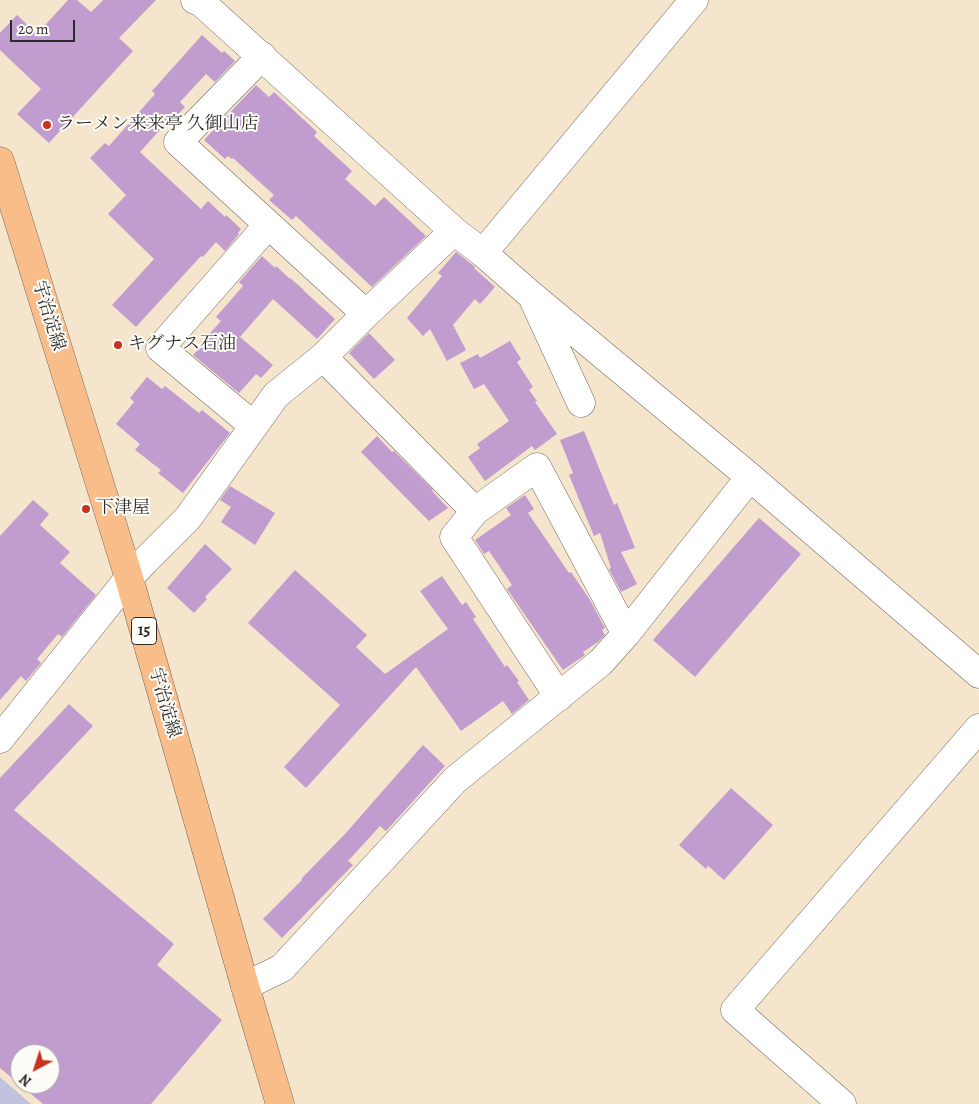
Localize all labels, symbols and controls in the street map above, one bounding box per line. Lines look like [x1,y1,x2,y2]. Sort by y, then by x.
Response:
scale bar [12,10,78,42]
text: 20 m [18,19,49,39]
place label: ラーメン来来亭 久御山店 [57,114,259,136]
marker: ラーメン来来亭 久御山店 [41,119,53,131]
street label: 宇治淀線 [27,278,69,354]
place label: キグナス石油 [128,334,236,356]
marker: キグナス石油 [112,339,124,351]
place label: 下津屋 [96,498,150,520]
marker: 下津屋 [80,503,92,515]
road number: 15 [132,618,156,644]
street label: 宇治淀線 [144,665,184,741]
north arrow [10,1044,60,1094]
text: N [16,1070,36,1091]

